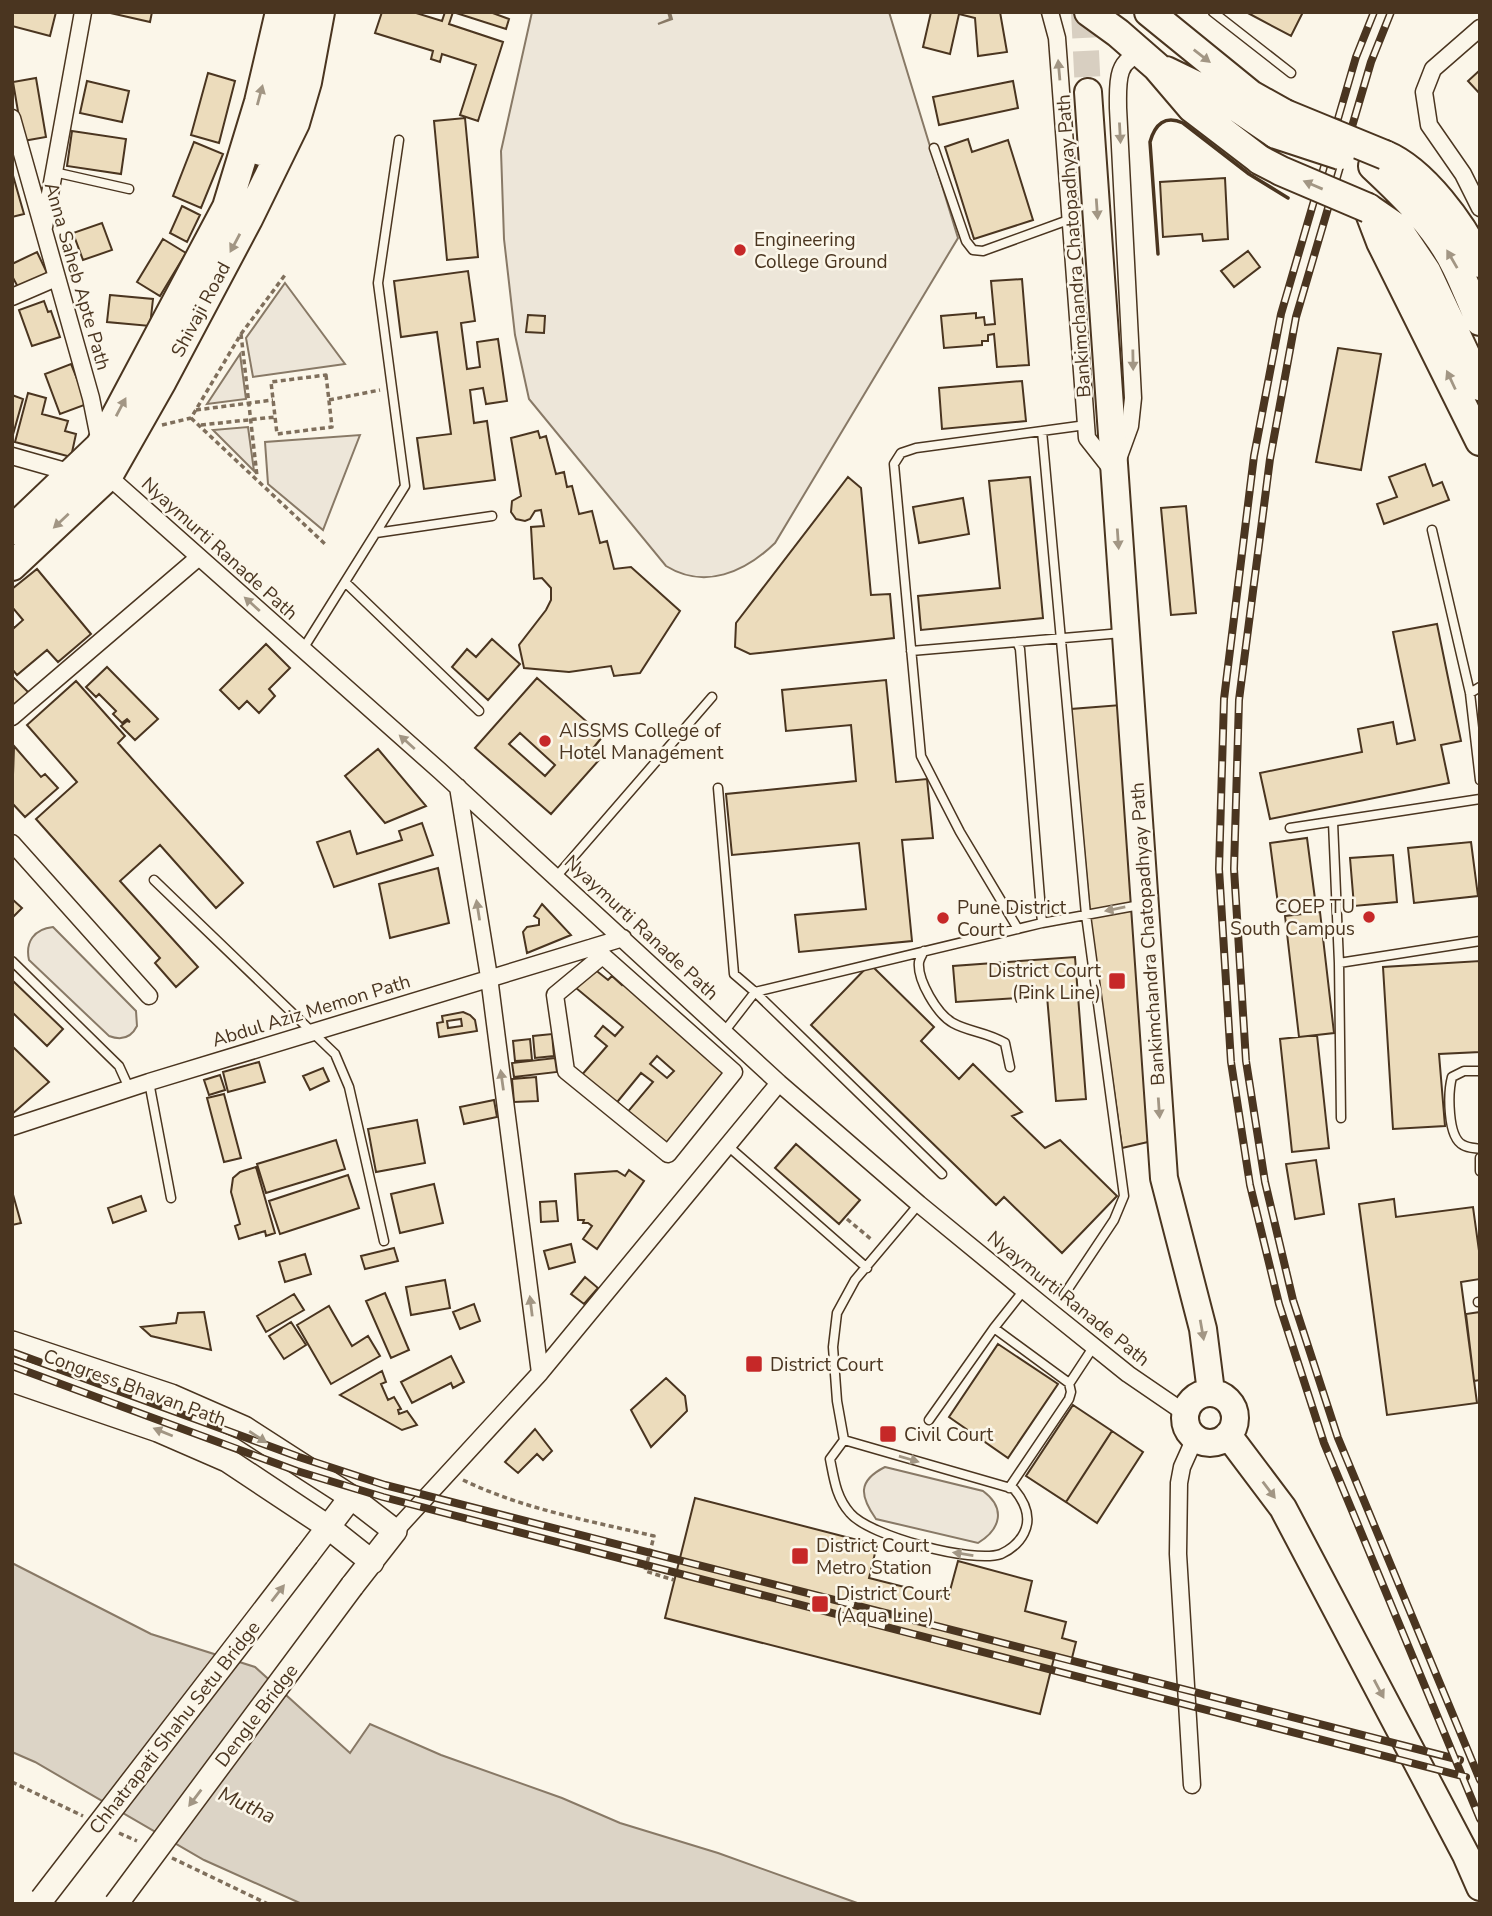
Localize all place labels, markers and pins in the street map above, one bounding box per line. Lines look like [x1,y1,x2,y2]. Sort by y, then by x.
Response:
place label: Engineering College Ground [754,227,888,275]
marker: Engineering College Ground [732,242,748,258]
place label: AISSMS College of Hotel Management [559,718,724,766]
marker: AISSMS College of Hotel Management [537,733,553,749]
place label: COEP TU South Campus [1230,894,1355,942]
place label: Pune District Court [957,895,1067,943]
marker: COEP TU South Campus [1361,909,1377,925]
marker: Pune District Court [935,910,951,926]
place label: District Court (Pink Line) [988,958,1101,1006]
marker: District Court (Pink Line) [1107,971,1127,991]
place label: District Court [770,1352,883,1378]
marker: District Court [744,1354,764,1374]
place label: Civil Court [904,1422,994,1448]
marker: Civil Court [878,1424,898,1444]
place label: District Court Metro Station [816,1533,932,1581]
marker: District Court Metro Station [790,1546,810,1566]
place label: District Court (Aqua Line) [836,1581,949,1629]
marker: District Court (Aqua Line) [810,1594,830,1614]

